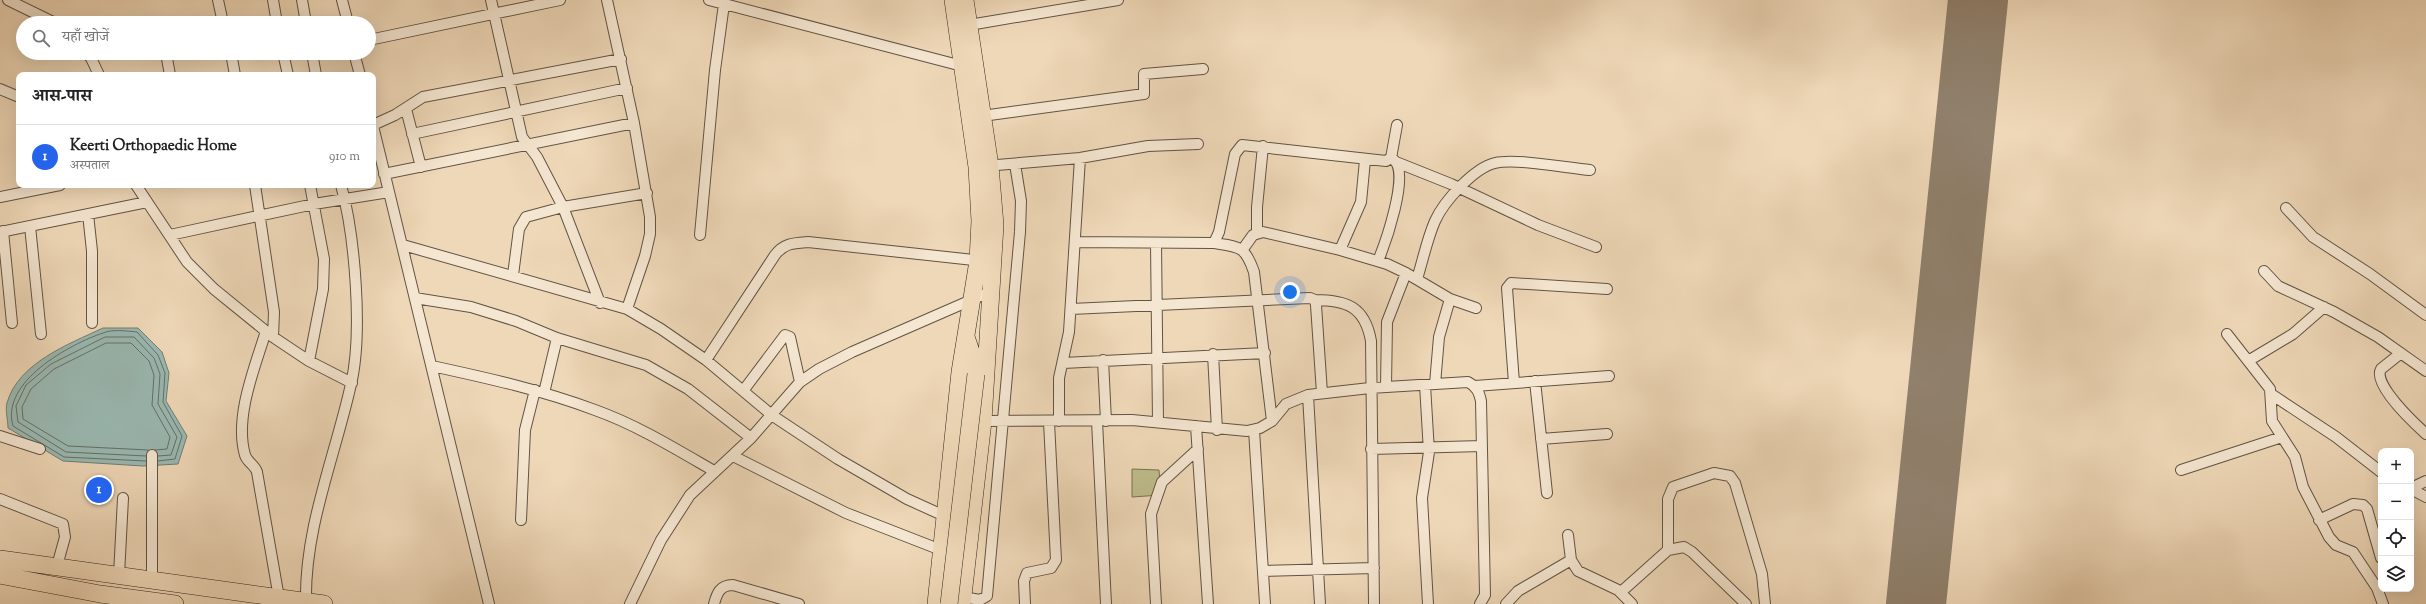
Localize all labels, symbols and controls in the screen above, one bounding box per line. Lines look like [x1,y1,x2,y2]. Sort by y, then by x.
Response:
search box [16,16,376,60]
icon: search [30,27,52,49]
text: यहाँ खोजें [62,27,109,48]
text: आस-पास [32,85,92,109]
text: Keerti Orthopaedic Home [70,136,237,157]
text: 1 [43,148,47,166]
text: 910 m [329,148,360,166]
text: अस्पताल [70,157,110,175]
your location [1280,282,1300,302]
map controls [2378,448,2414,592]
button: + [2378,448,2414,484]
pin: 1 [86,475,112,505]
button: − [2378,484,2414,520]
button: locate [2378,520,2414,556]
button: layers [2378,556,2414,592]

